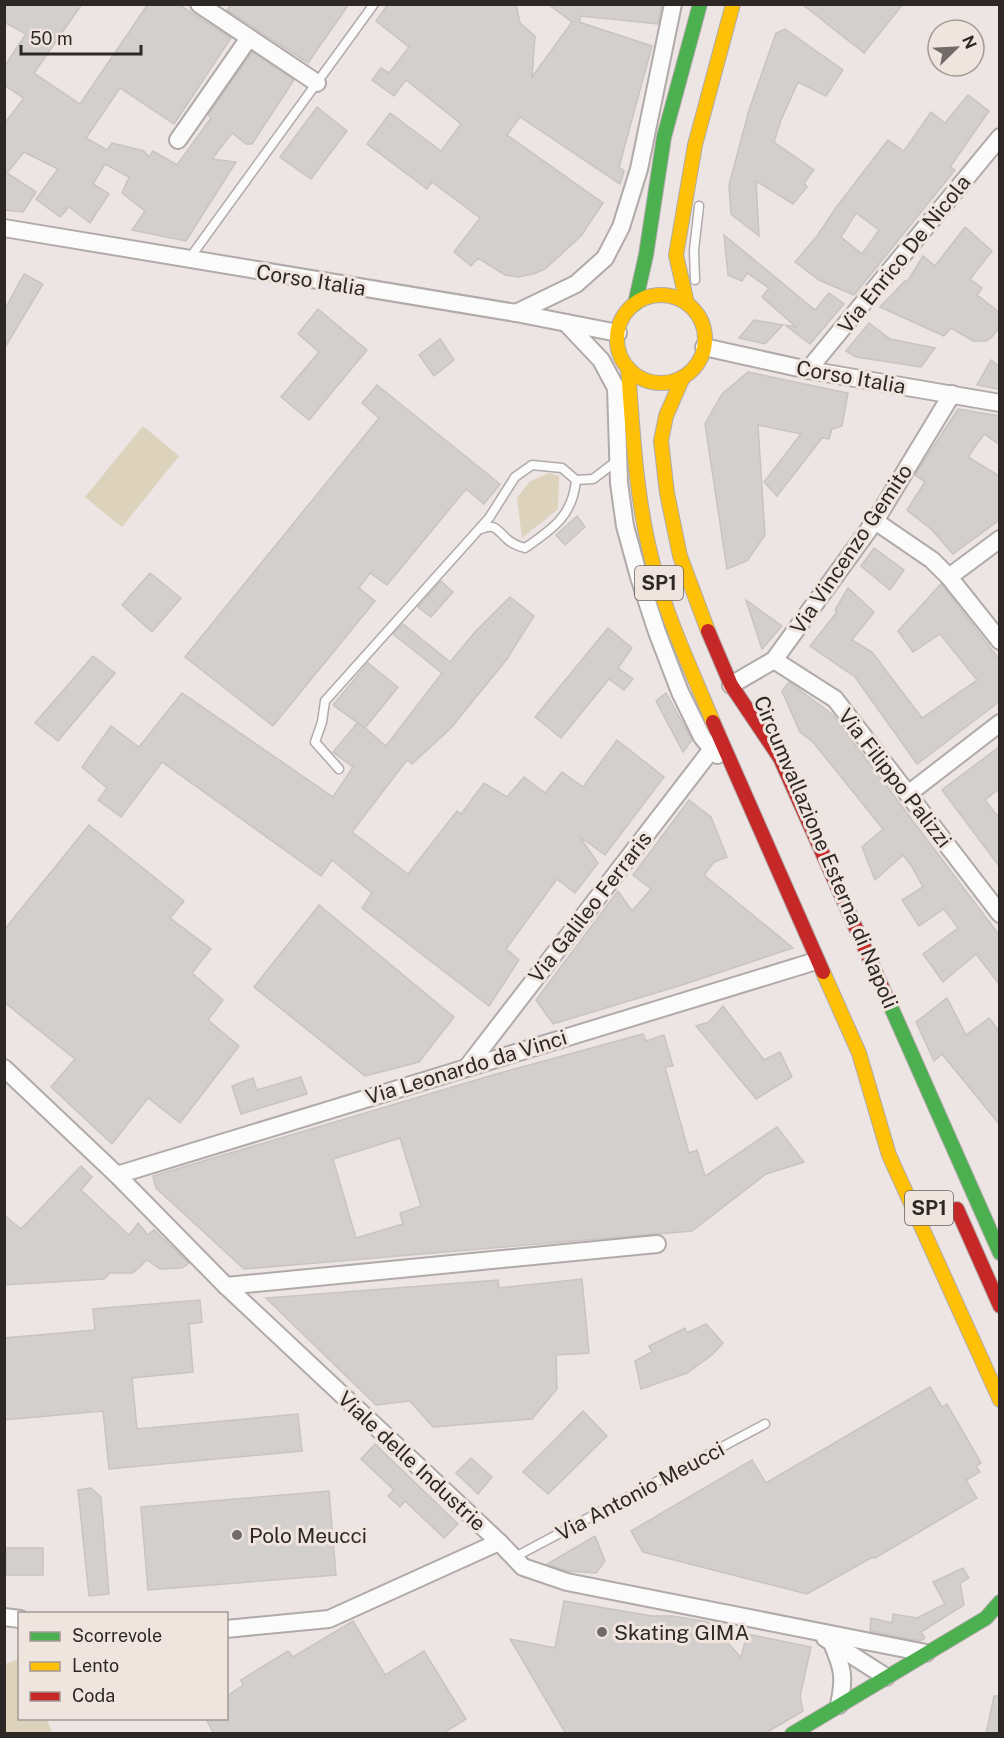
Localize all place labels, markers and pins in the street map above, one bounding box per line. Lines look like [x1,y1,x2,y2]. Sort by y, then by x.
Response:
place label: Polo Meucci [249,1523,367,1548]
marker: Polo Meucci [230,1528,244,1542]
place label: Skating GIMA [614,1620,749,1645]
marker: Skating GIMA [595,1625,609,1639]

